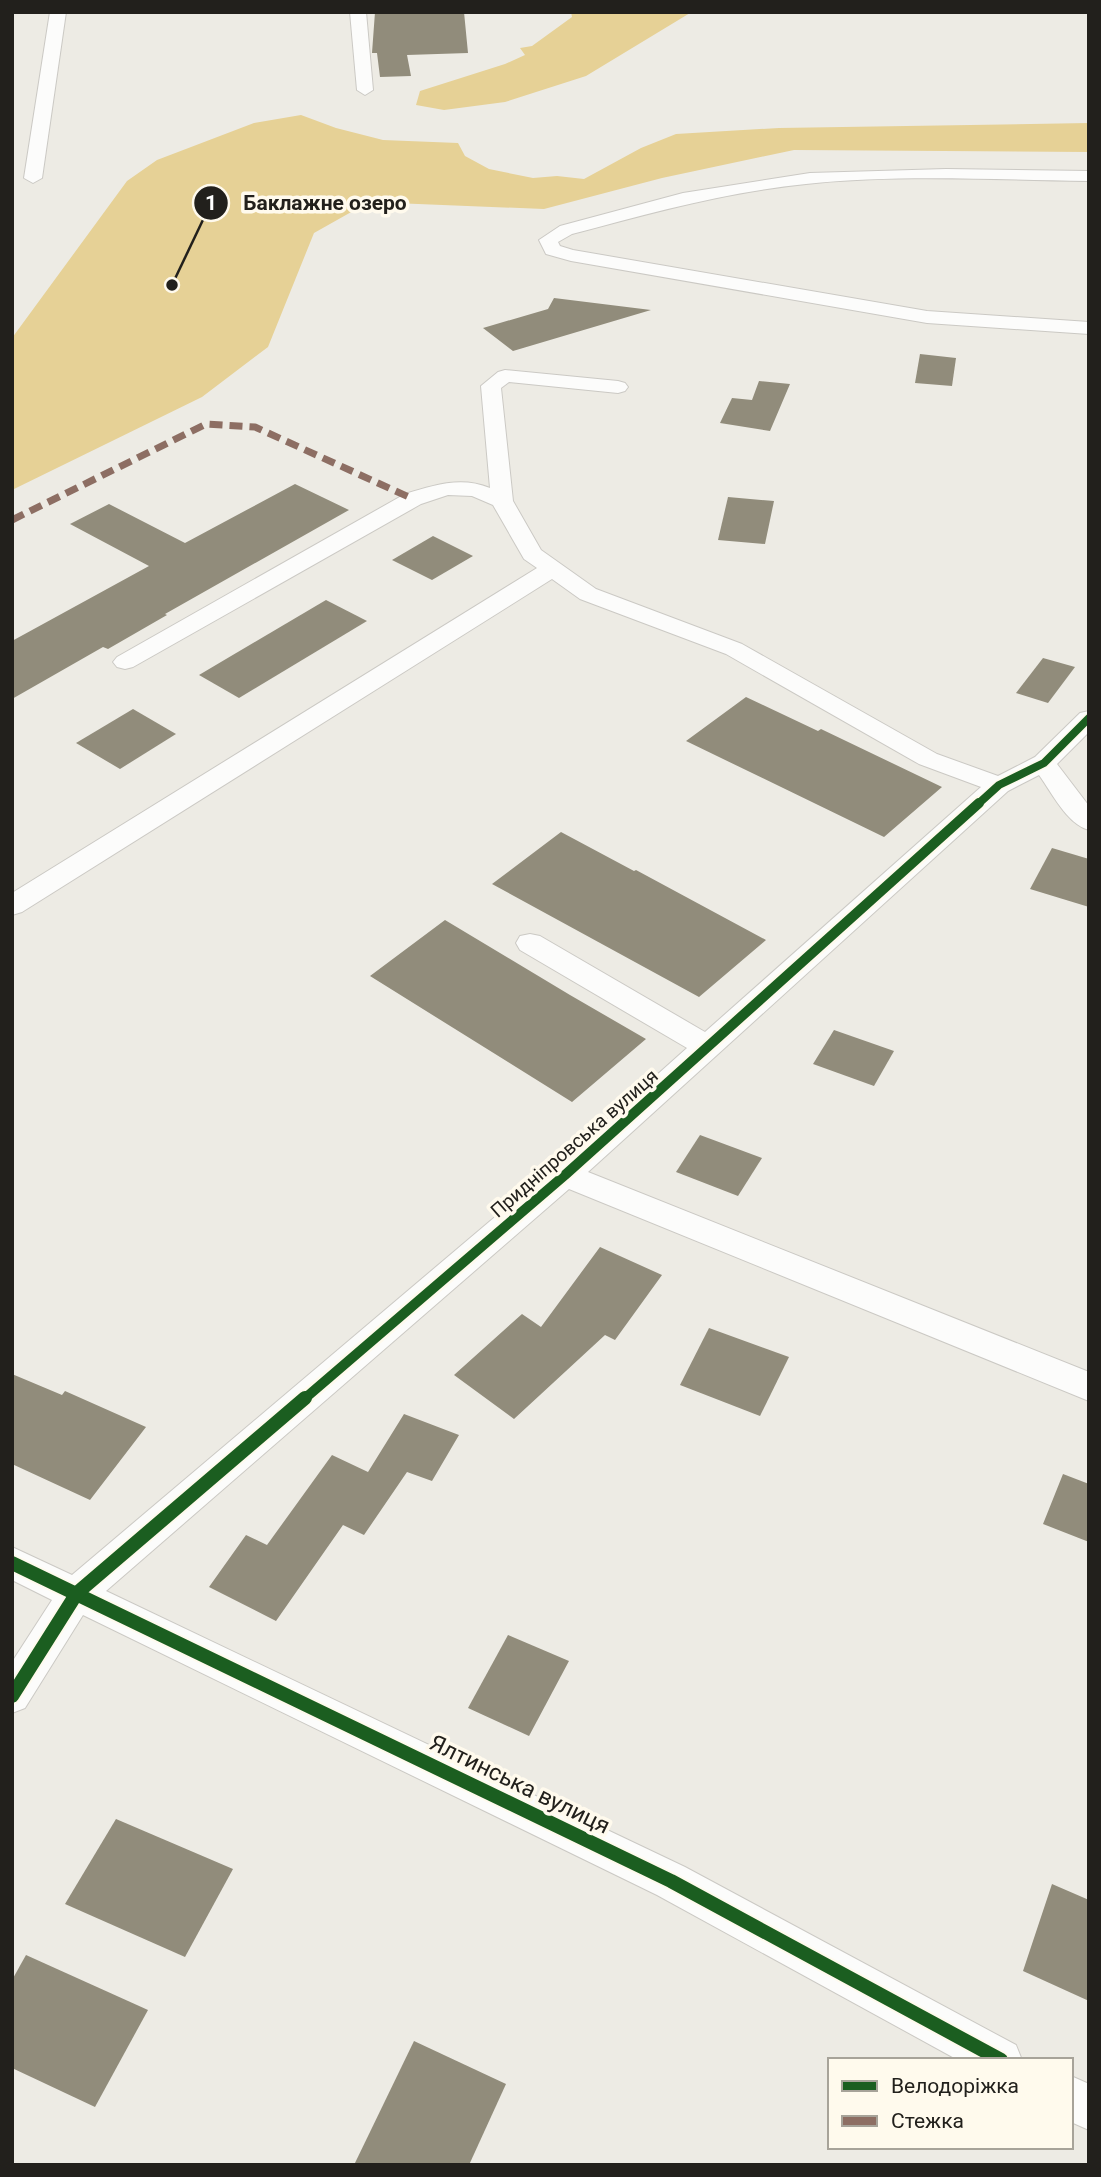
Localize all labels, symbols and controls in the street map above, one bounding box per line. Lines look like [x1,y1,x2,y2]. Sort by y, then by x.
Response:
callout: Баклажне озеро [194,182,420,224]
text: 1 [205,191,217,215]
text: Баклажне озеро [243,191,407,215]
street label: Придніпровська вулиця [486,1064,663,1222]
street label: Ялтинська вулиця [425,1729,614,1840]
legend [828,2058,1073,2149]
text: Велодоріжка [891,2074,1019,2098]
text: Стежка [891,2109,964,2133]

